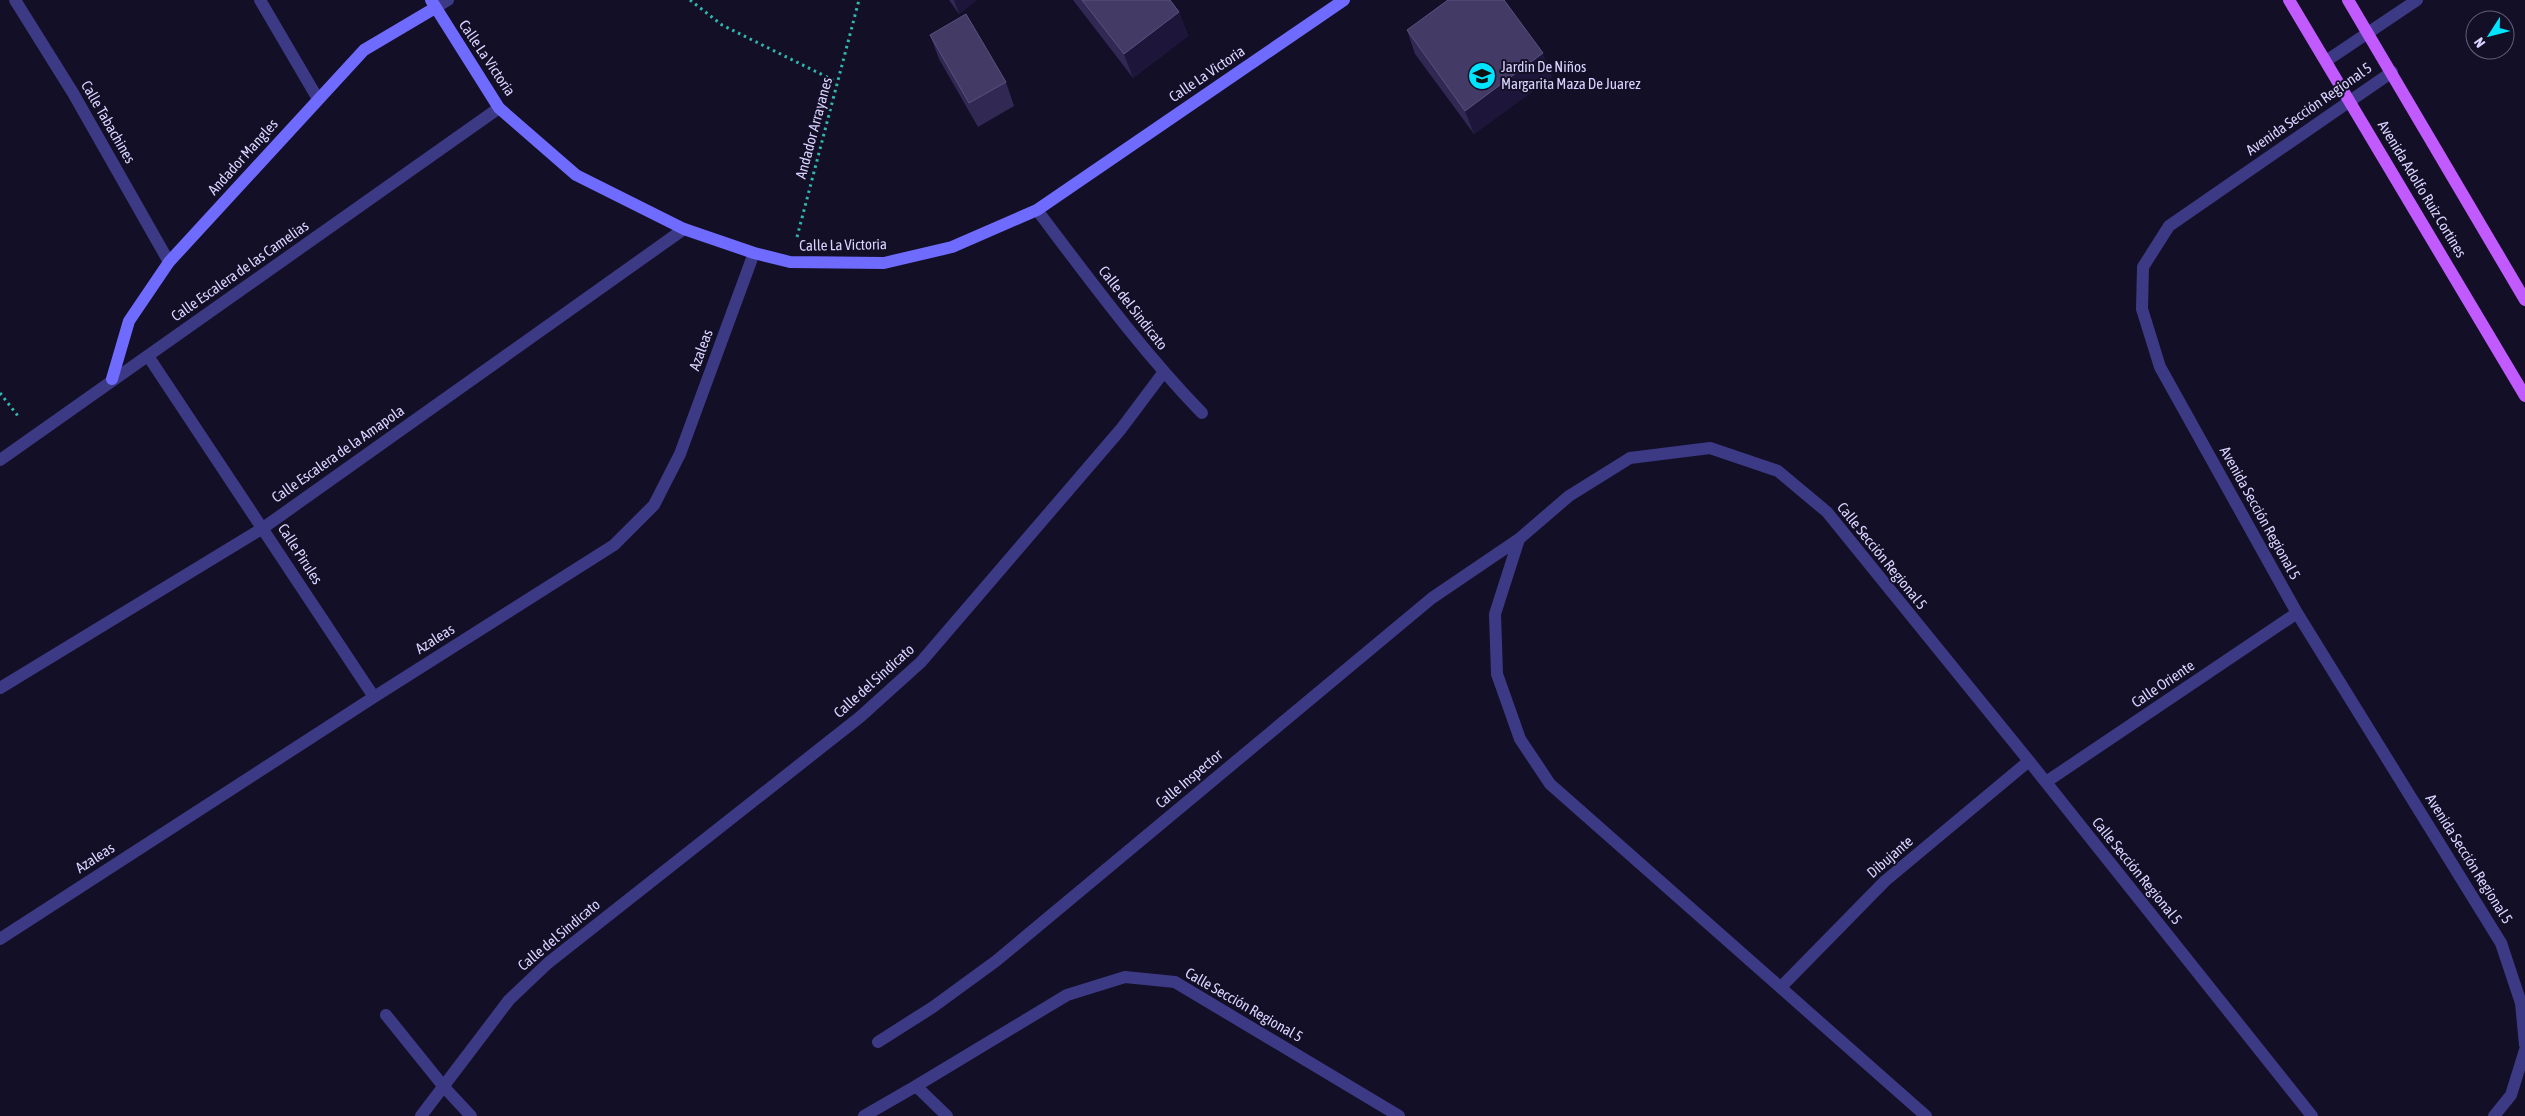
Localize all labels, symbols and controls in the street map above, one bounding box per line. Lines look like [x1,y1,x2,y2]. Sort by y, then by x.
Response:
north arrow [2465,10,2515,60]
street label: Calle La Victoria [456,17,519,99]
text: N [2471,35,2488,51]
street label: Calle La Victoria [1166,42,1248,105]
place label: Jardin De Niños Margarita Maza De Juarez [1501,58,1641,92]
street label: Avenida Sección Regional 5 [2243,59,2375,158]
school or university icon: Jardin De Niños Margarita Maza De Juarez [1467,61,1497,91]
street label: Andador Arrayanes [792,75,835,181]
street label: Calle Tabachines [78,77,139,166]
street label: Andador Mangles [204,115,281,198]
street label: Avenida Adolfo Ruiz Cortines [2375,117,2470,260]
street label: Calle Escalera de las Camelias [168,217,312,325]
street label: Calle La Victoria [799,235,887,254]
street label: Calle del Sindicato [1095,262,1171,353]
street label: Azaleas [685,327,716,373]
street label: Calle Escalera de la Amapola [268,401,407,506]
street label: Avenida Sección Regional 5 [2217,443,2304,582]
street label: Calle Sección Regional 5 [1834,499,1931,613]
street label: Calle Pirules [275,520,326,587]
street label: Azaleas [412,620,457,657]
street label: Calle del Sindicato [830,640,917,721]
street label: Calle Oriente [2128,656,2198,711]
street label: Calle Inspector [1152,745,1226,811]
street label: Avenida Sección Regional 5 [2423,791,2516,927]
street label: Calle Sección Regional 5 [2089,814,2186,928]
street label: Dibujante [1863,832,1916,881]
street label: Azaleas [72,839,117,876]
street label: Calle del Sindicato [514,895,603,974]
street label: Calle Sección Regional 5 [1182,964,1306,1045]

